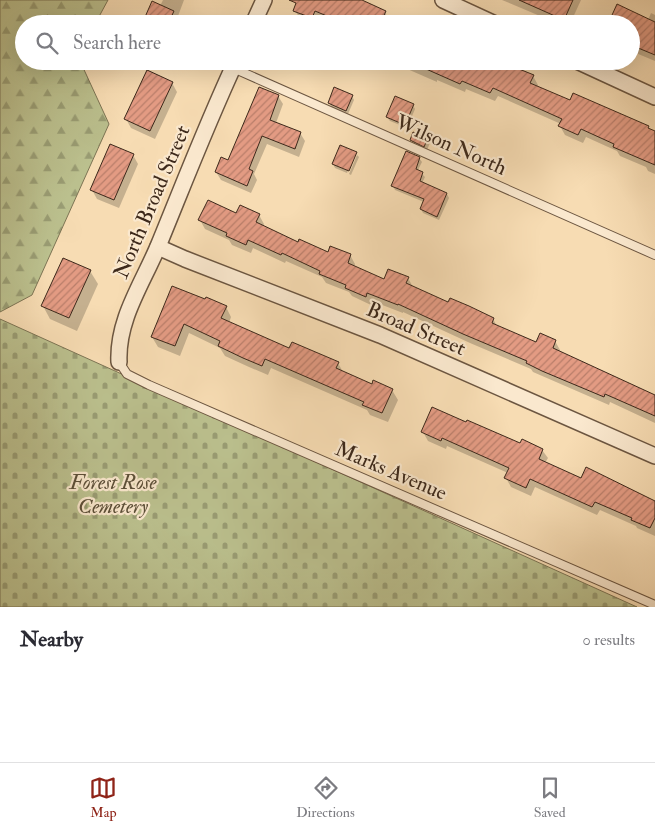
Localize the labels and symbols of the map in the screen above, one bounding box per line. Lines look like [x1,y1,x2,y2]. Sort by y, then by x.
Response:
street label: Wilson North [390,108,511,182]
street label: North Broad Street [108,121,197,283]
street label: Broad Street [362,296,470,362]
street label: Marks Avenue [331,435,451,507]
park label: Forest Rose Cemetery [69,469,157,520]

